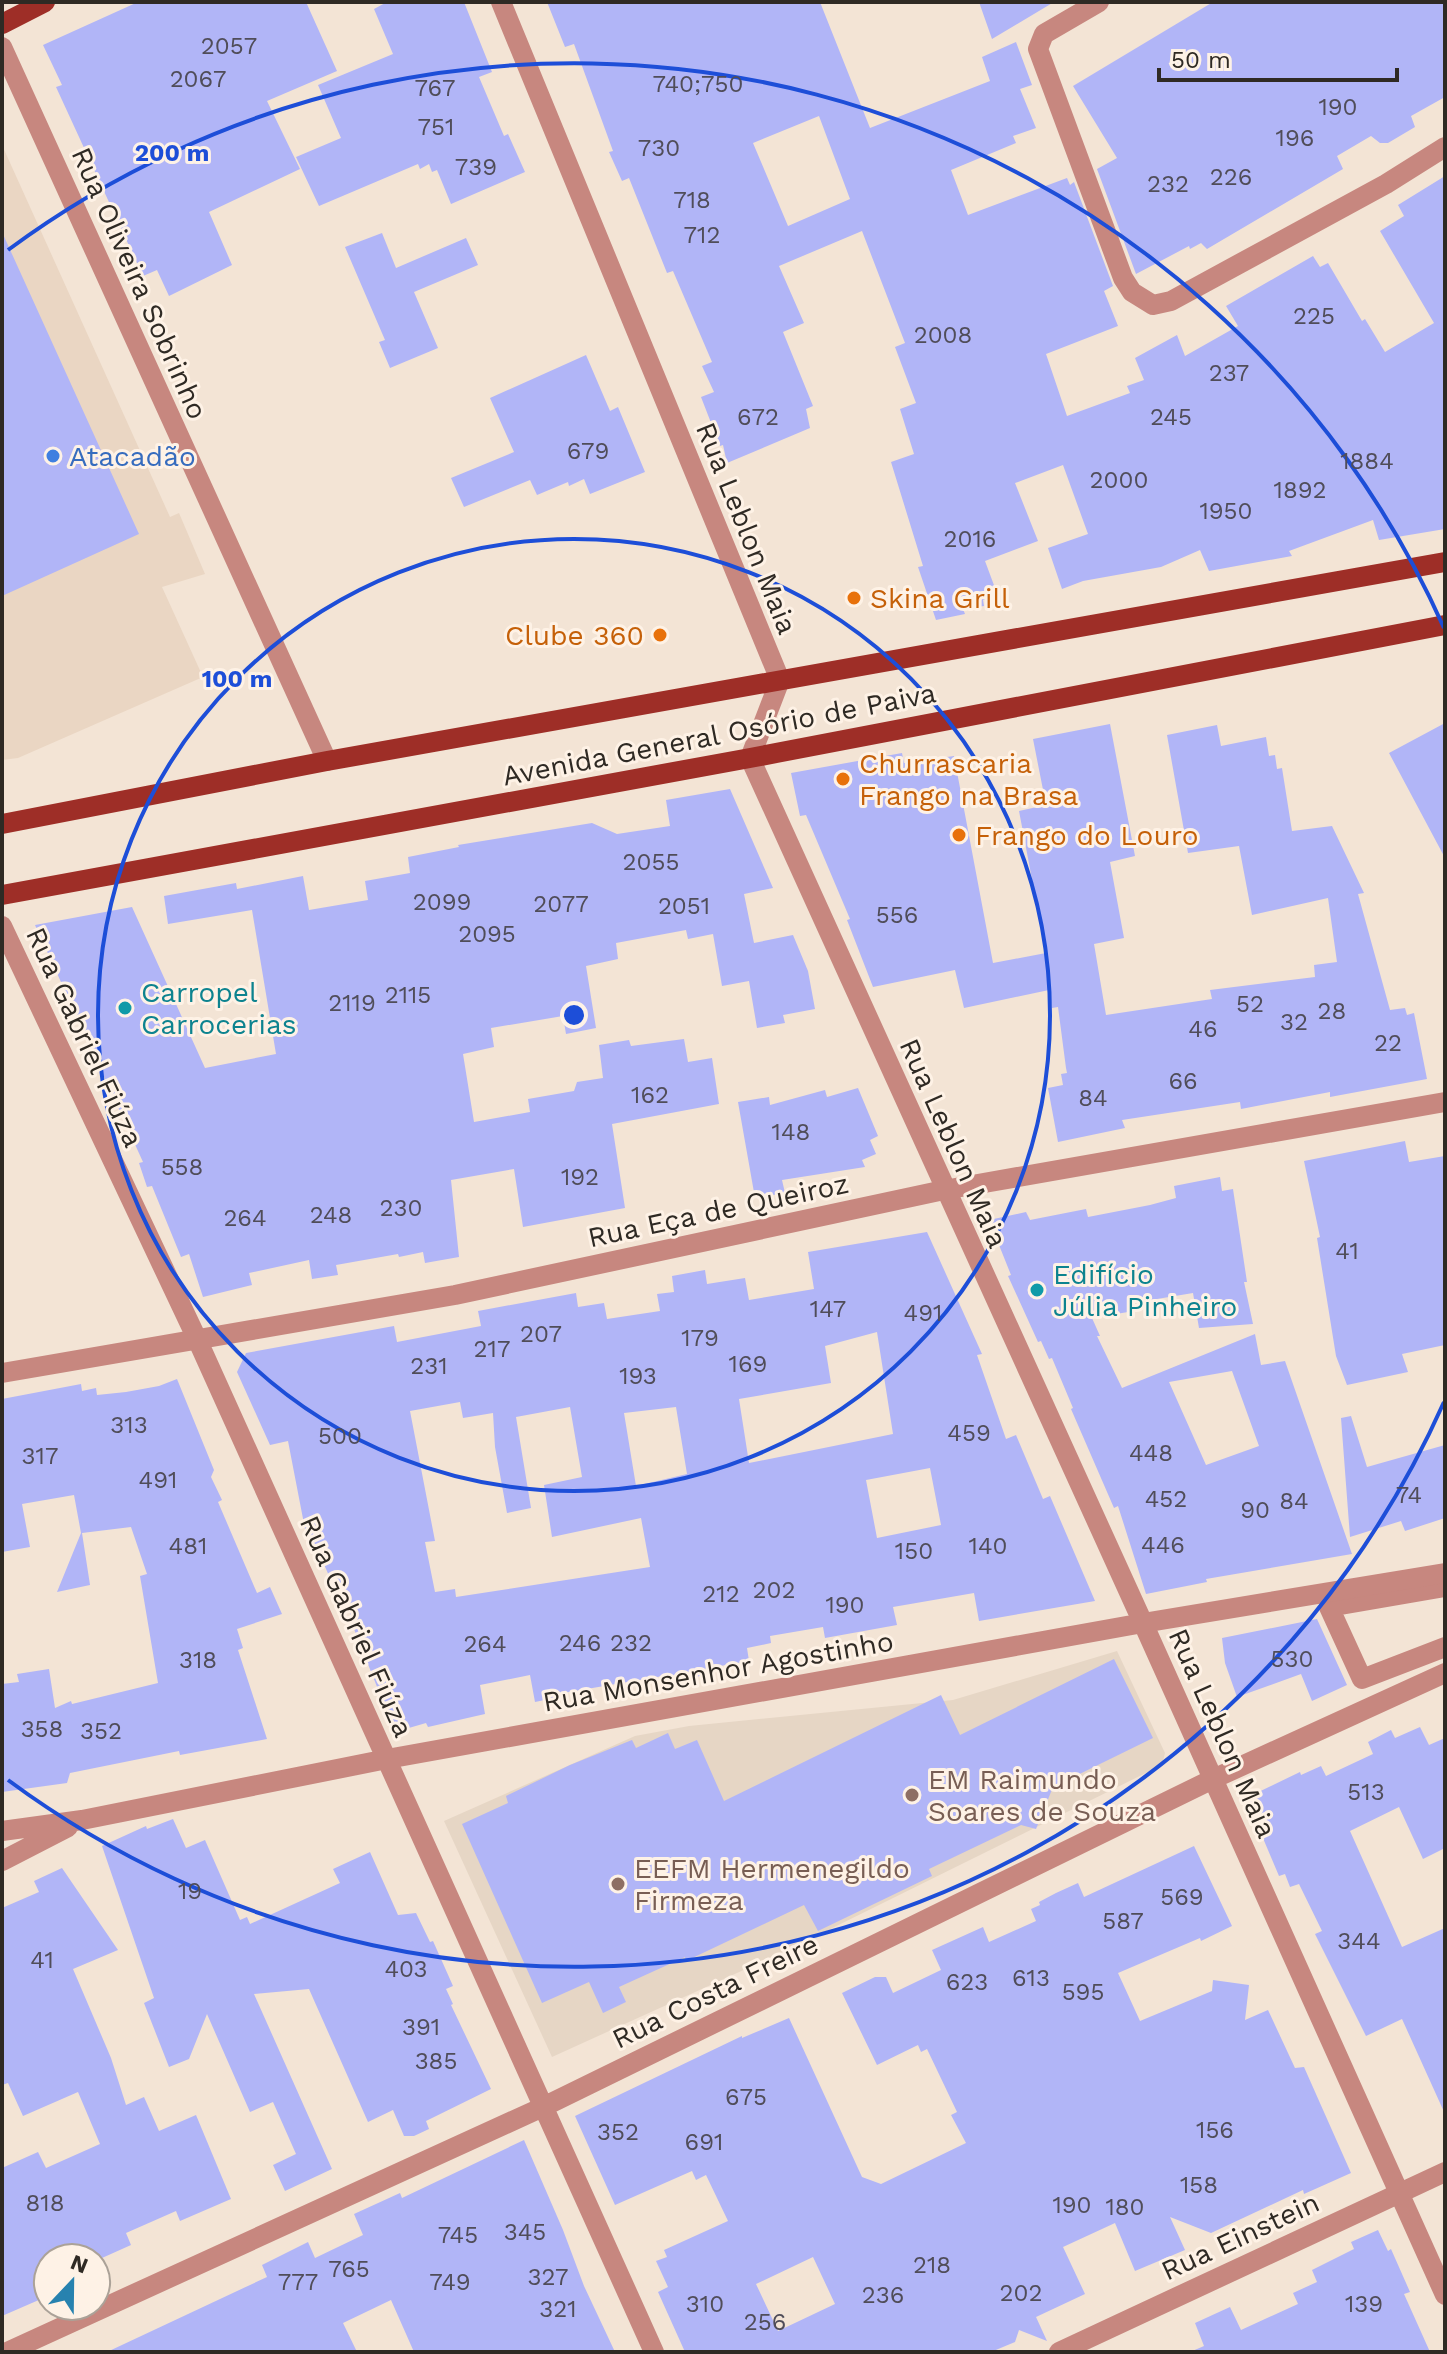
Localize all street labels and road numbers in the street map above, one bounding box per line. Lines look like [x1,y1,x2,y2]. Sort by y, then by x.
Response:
street label: Rua Oliveira Sobrinho [65,142,214,424]
street label: Rua Leblon Maia [689,417,804,639]
street label: Avenida General Osório de Paiva [500,676,939,793]
street label: Rua Gabriel Fiúza [19,922,150,1153]
street label: Rua Leblon Maia [893,1033,1015,1253]
street label: Rua Eça de Queiroz [585,1167,851,1254]
street label: Rua Gabriel Fiúza [293,1510,420,1742]
street label: Rua Leblon Maia [1162,1623,1284,1843]
street label: Rua Monsenhor Agostinho [540,1624,896,1719]
street label: Rua Costa Freire [607,1927,824,2056]
street label: Rua Einstein [1156,2185,1324,2287]

